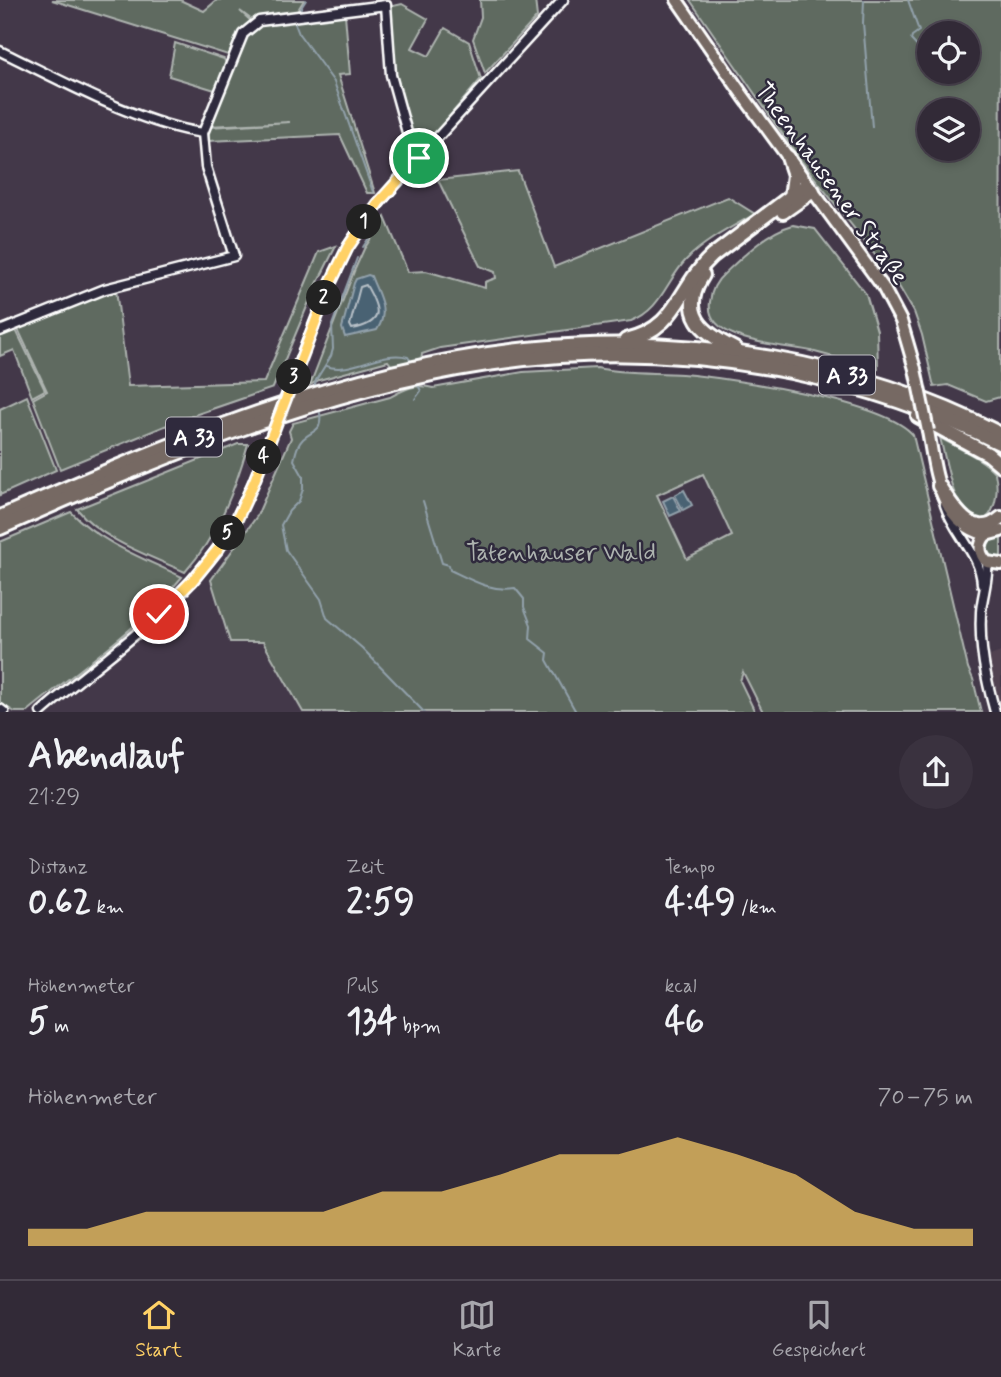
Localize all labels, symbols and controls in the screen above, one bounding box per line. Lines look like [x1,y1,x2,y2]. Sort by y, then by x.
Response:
map controls [917,21,980,161]
button: locate [917,21,980,84]
street label: Theenhausener Straße [747,77,915,291]
button: layers [917,98,980,161]
pin [389,128,449,188]
icon: arrive [400,139,438,177]
pin: 1 [346,204,382,240]
text: 1 [359,209,368,234]
pin: 2 [306,280,342,316]
text: 2 [319,285,328,310]
road number: A 33 [819,356,875,394]
pin: 3 [276,360,312,394]
text: 3 [289,364,298,389]
road number: A 33 [166,418,222,457]
pin: 4 [246,440,282,475]
text: 4 [258,444,269,469]
pin: 5 [210,516,246,550]
text: 5 [222,520,233,545]
park label: Tatenhauser Wald [466,538,656,569]
pin [129,584,189,644]
icon: check [140,595,178,633]
text: Abendlauf [28,732,185,781]
button: share [899,735,973,809]
text: 21:29 [28,783,80,813]
text: Distanz [28,855,88,880]
text: Zeit [346,855,385,880]
text: Tempo [665,855,715,880]
text: 0.62 [28,880,91,926]
text: 2:59 [346,880,415,926]
text: 4:49 [665,880,736,926]
text: km [91,895,124,920]
text: /km [736,895,777,920]
text: Höhenmeter [28,974,134,999]
text: Puls [346,974,378,999]
text: kcal [665,974,697,999]
text: 5 [28,999,49,1045]
text: 134 [346,999,397,1045]
text: 46 [665,999,704,1045]
text: m [49,1014,69,1039]
text: bpm [397,1014,441,1039]
text: Höhenmeter [28,1083,157,1113]
text: 70–75 m [877,1083,973,1113]
tab: Start [135,1296,182,1363]
tab: Karte [453,1296,501,1363]
tab: Gespeichert [772,1296,866,1363]

